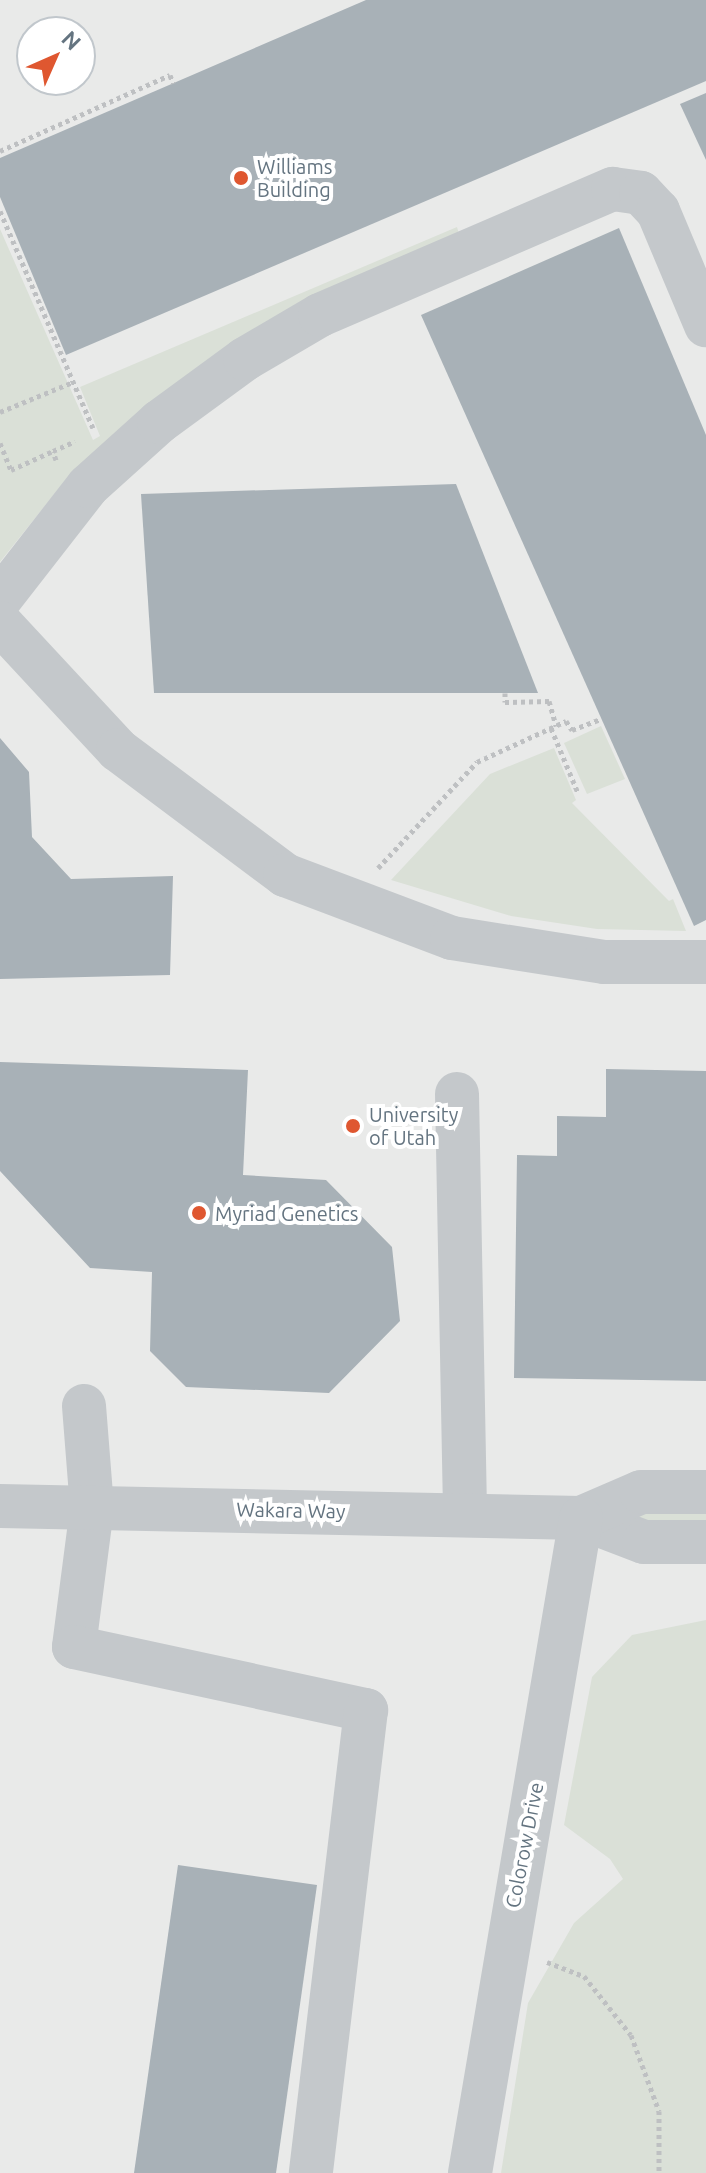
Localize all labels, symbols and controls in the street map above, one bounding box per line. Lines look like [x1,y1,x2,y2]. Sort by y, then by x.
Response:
north arrow [16,16,96,96]
text: N [57,25,87,55]
place label: Williams Building [257,154,332,201]
marker: Williams Building [232,169,250,187]
place label: University of Utah [369,1102,458,1149]
marker: University of Utah [344,1117,362,1135]
place label: Myriad Genetics [215,1201,358,1225]
marker: Myriad Genetics [190,1204,208,1222]
street label: Wakara Way [236,1497,346,1523]
street label: Colorow Drive [500,1780,548,1910]

